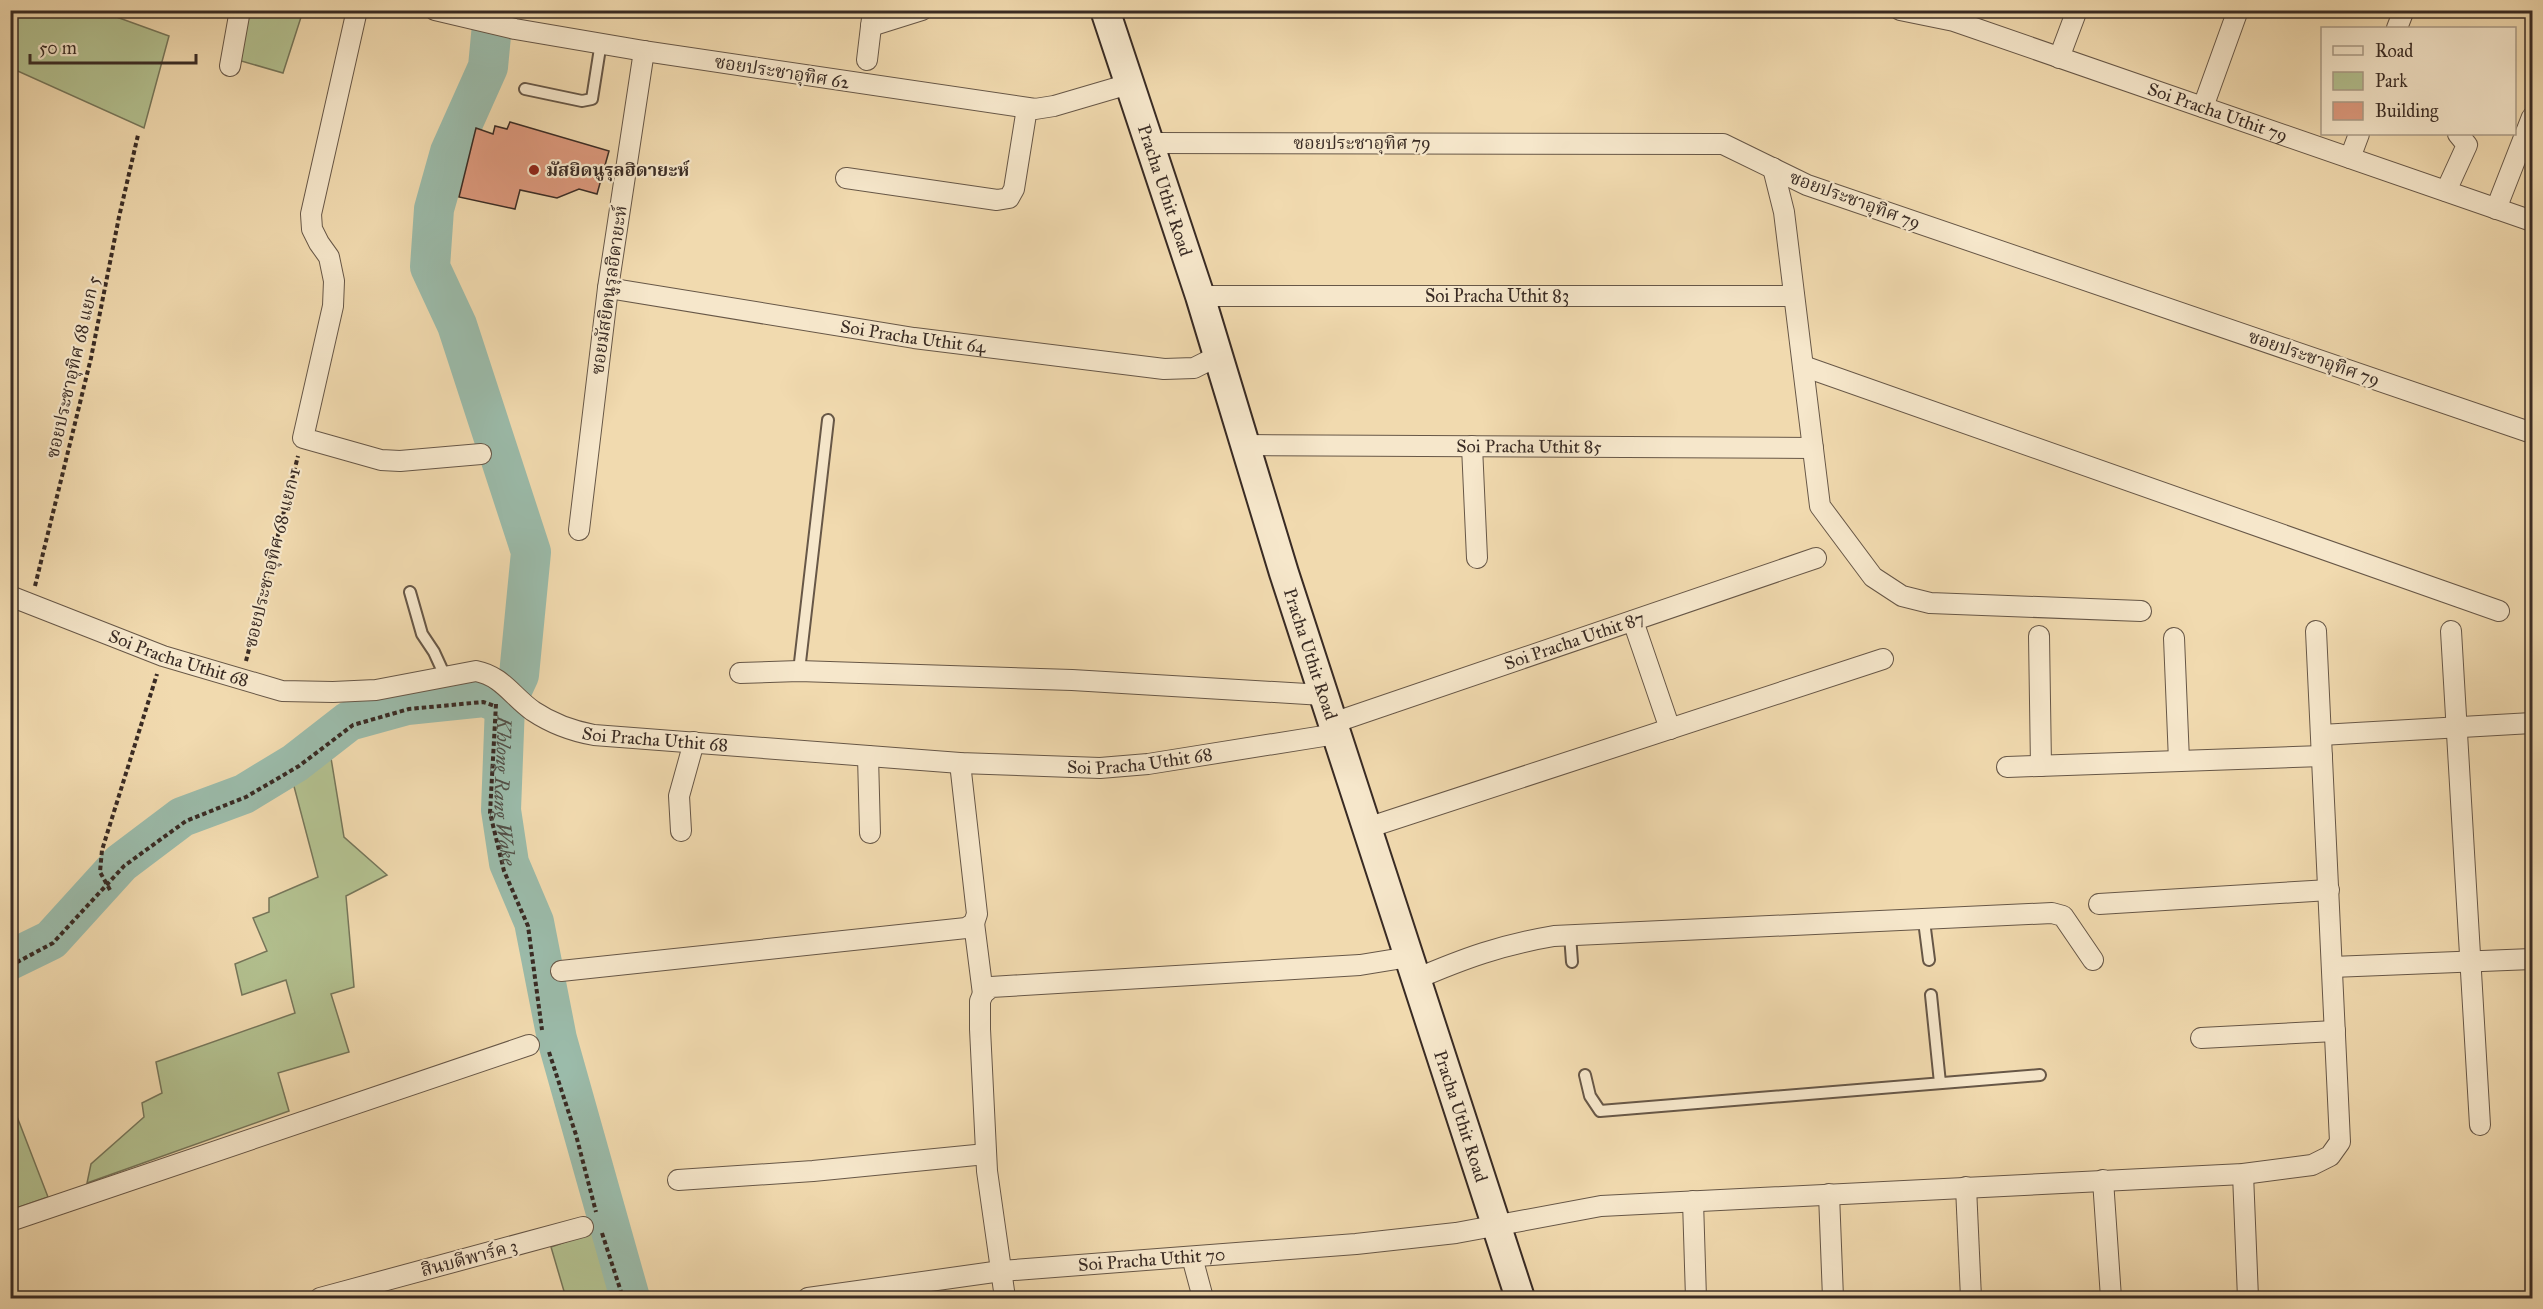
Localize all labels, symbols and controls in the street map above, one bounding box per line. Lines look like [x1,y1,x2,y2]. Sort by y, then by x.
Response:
scale bar [30,27,196,65]
legend [2321,27,2516,135]
text: 50 m [39,37,77,59]
text: Road [2375,40,2413,62]
street label: ซอยประชาอุทิศ 62 [713,50,851,95]
text: Park [2375,70,2408,92]
street label: Soi Pracha Uthit 79 [2145,78,2290,147]
text: Building [2375,100,2439,123]
street label: Pracha Uthit Road [1133,122,1197,259]
street label: ซอยประชาอุทิศ 79 [1293,132,1431,155]
place label: มัสยิดนูรุลฮิดายะห์ [546,159,690,182]
marker: มัสยิดนูรุลฮิดายะห์ [527,163,541,177]
street label: ซอยประชาอุทิศ 79 [1786,166,1923,235]
street label: ซอยมัสยิดนูรุลฮิดายะห์ [586,204,633,376]
street label: ซอยประชาอุทิศ 68 แยก 5 [41,273,106,461]
street label: Soi Pracha Uthit 83 [1425,285,1569,307]
street label: Soi Pracha Uthit 64 [839,315,988,358]
street label: ซอยประชาอุทิศ 79 [2245,325,2383,392]
street label: Soi Pracha Uthit 85 [1456,435,1602,458]
street label: ซอยประชาอุทิศ 68 แยก 1 [239,465,306,651]
street label: Pracha Uthit Road [1279,585,1342,723]
street label: Soi Pracha Uthit 87 [1501,606,1647,675]
street label: Soi Pracha Uthit 68 [105,625,251,692]
water label: Khlong Rang Wake [489,715,521,868]
street label: Soi Pracha Uthit 68 [580,722,729,756]
street label: Soi Pracha Uthit 68 [1067,743,1214,779]
street label: Pracha Uthit Road [1429,1047,1493,1185]
street label: สินบดีพาร์ค 3 [418,1235,520,1281]
street label: Soi Pracha Uthit 70 [1077,1243,1226,1276]

